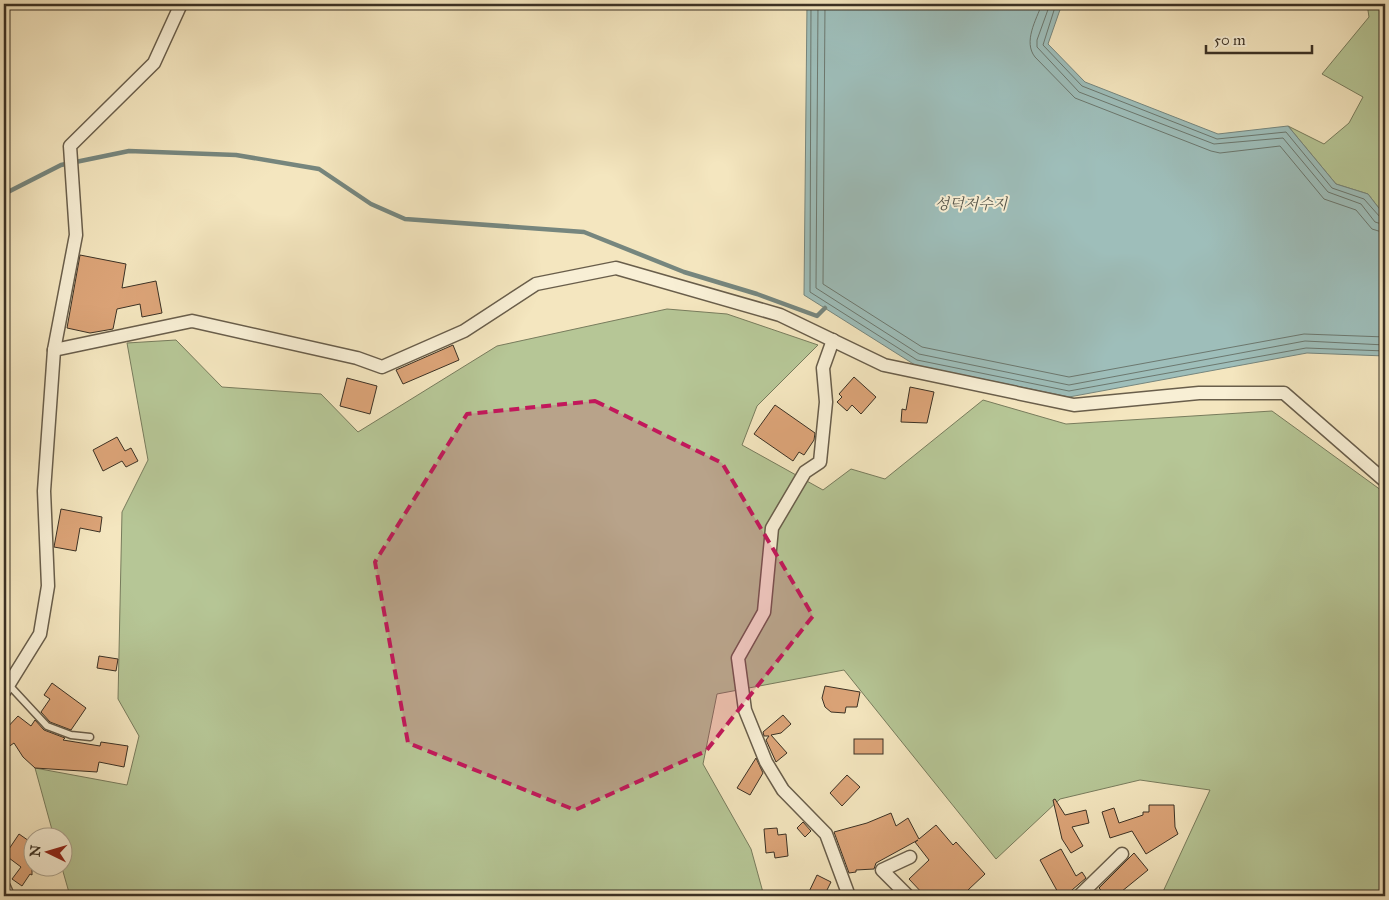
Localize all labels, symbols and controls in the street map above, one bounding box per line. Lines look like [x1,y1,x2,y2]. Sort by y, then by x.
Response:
scale bar [1206,22,1313,54]
text: 50 m [1214,31,1246,49]
water label: 성덕저수지 [935,195,1009,213]
north arrow [22,828,72,878]
text: N [27,844,45,858]

